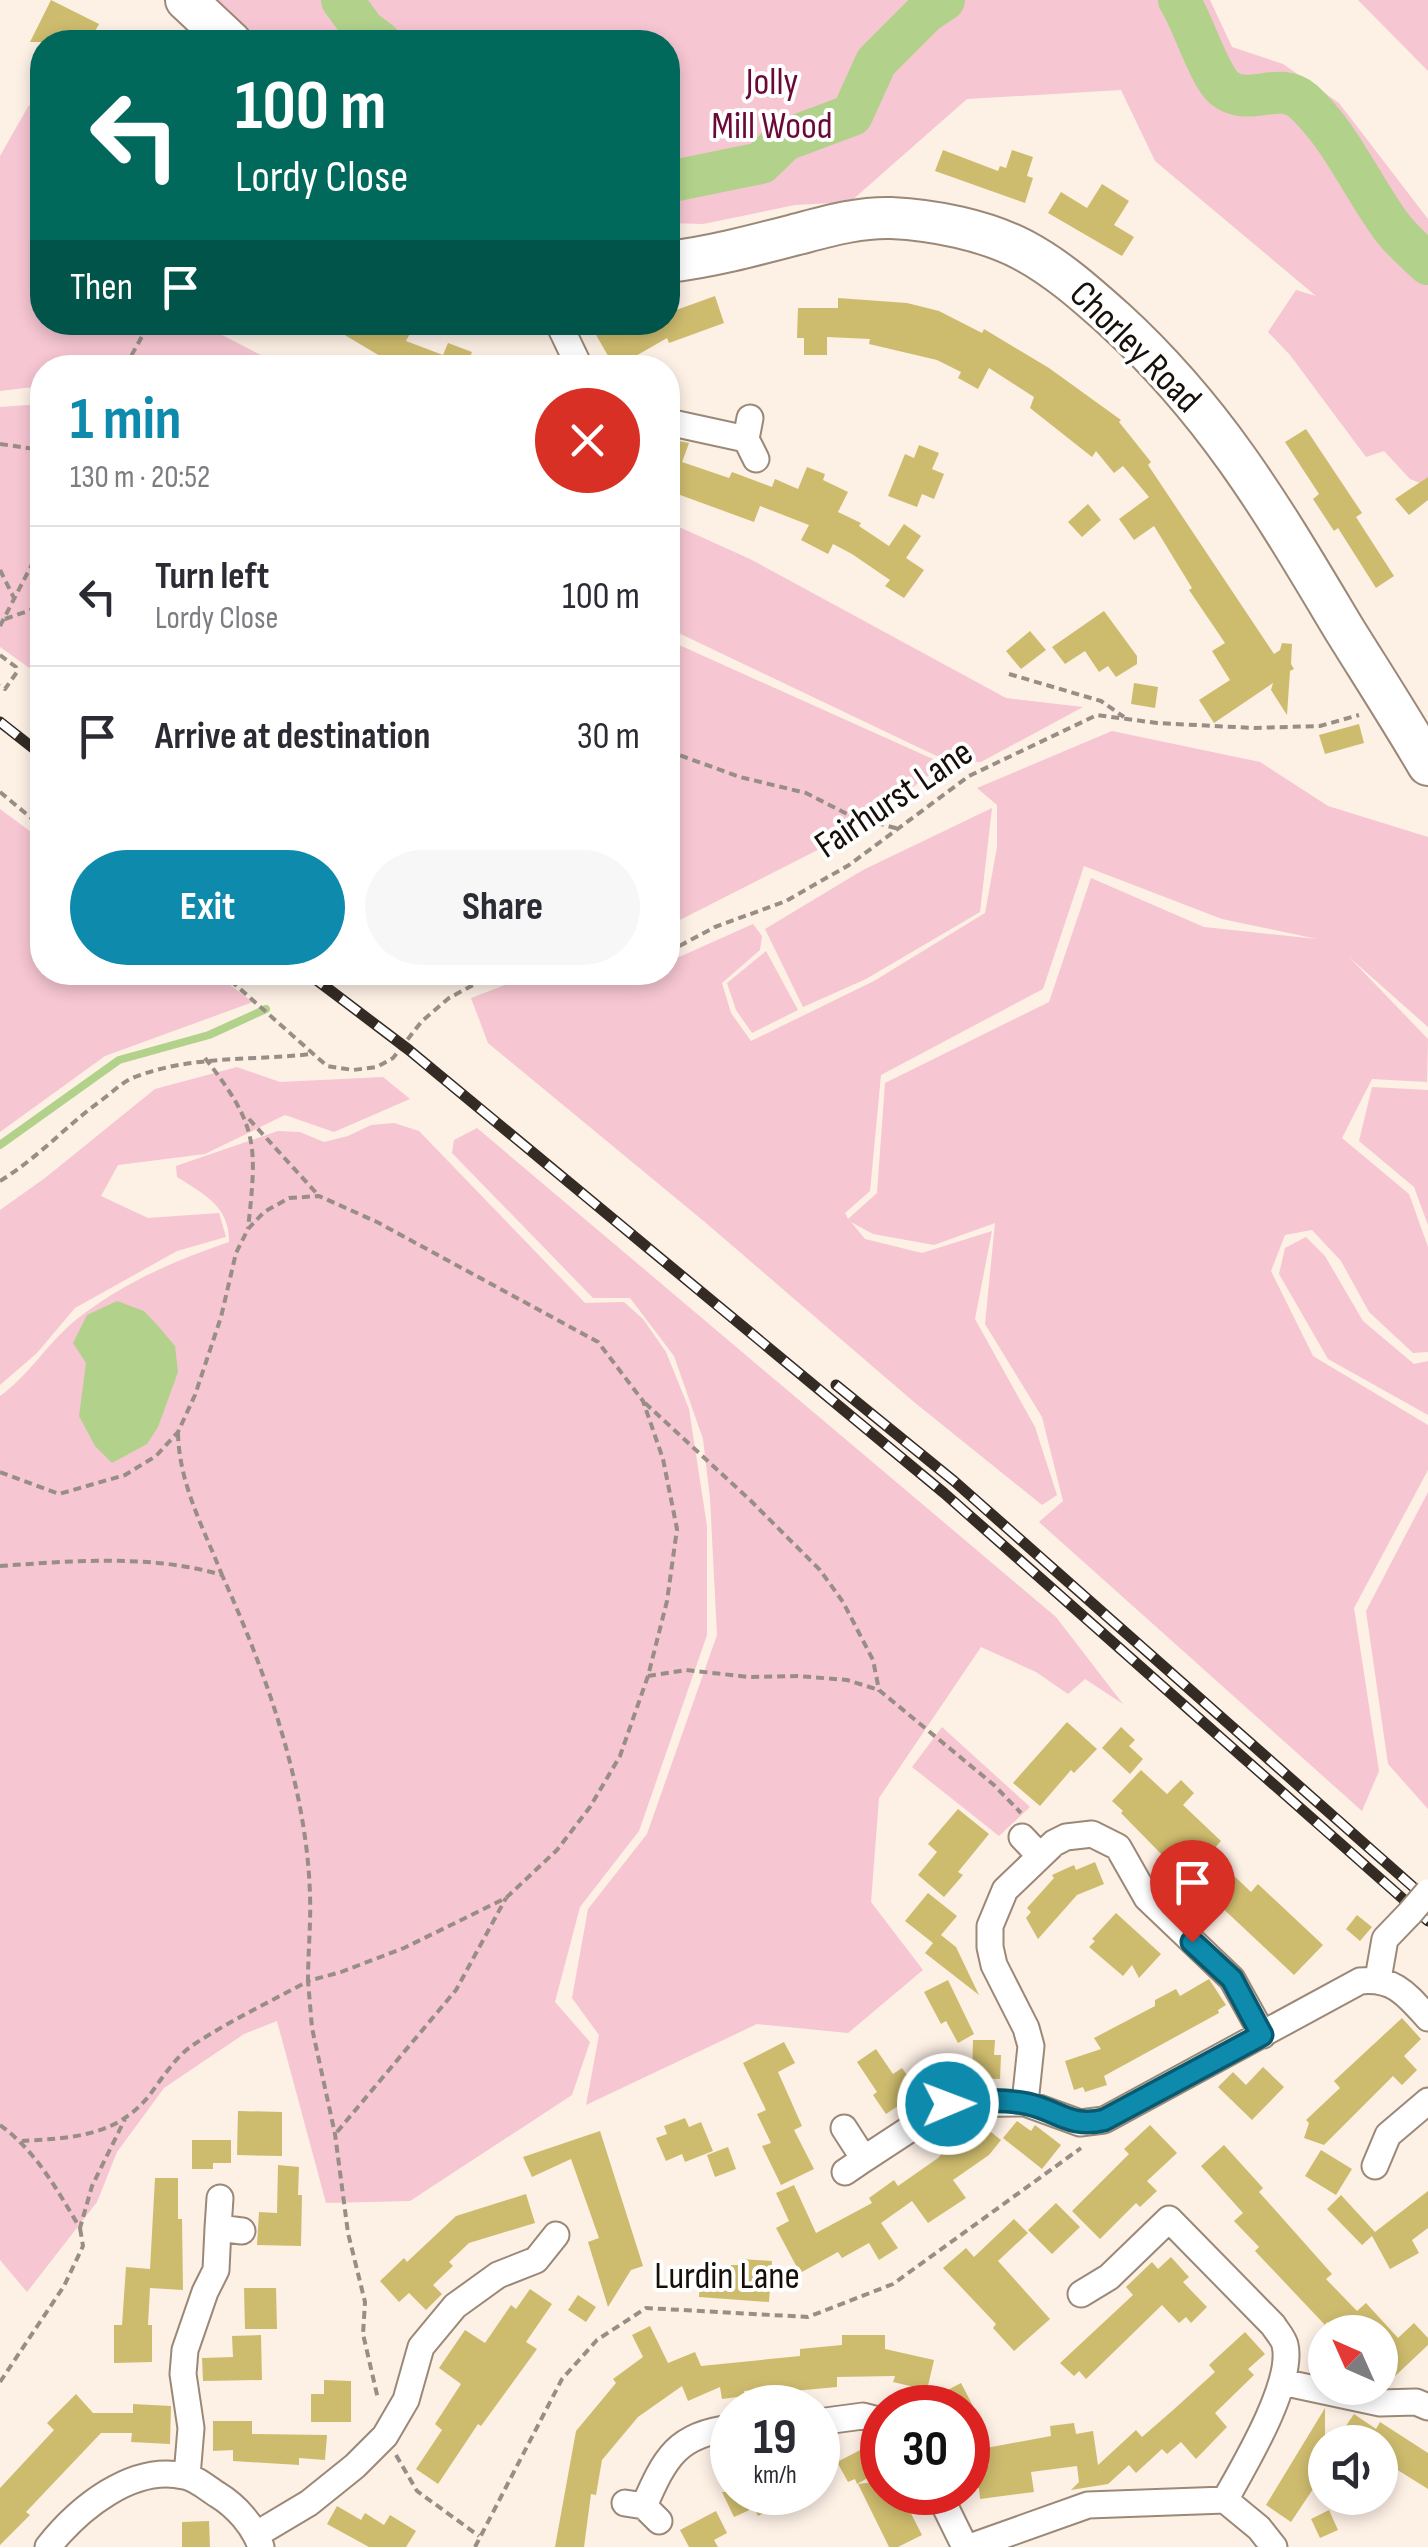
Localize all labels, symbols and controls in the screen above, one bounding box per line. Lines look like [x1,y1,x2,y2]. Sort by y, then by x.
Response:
park label: Jolly Mill Wood [711,60,833,149]
text: 100 m [235,65,386,149]
icon: left [70,70,200,200]
text: Lordy Close [235,150,408,205]
icon: arrive [153,260,208,315]
text: Then [70,265,133,310]
street label: Chorley Road [1060,272,1210,422]
text: 1 min [70,384,182,456]
button: close [535,388,640,493]
text: 130 m · 20:52 [70,458,210,497]
text: Turn left [155,554,269,599]
icon: left [70,569,125,624]
text: 100 m [562,574,640,619]
text: Lordy Close [155,599,278,638]
icon: arrive [70,709,125,764]
text: Arrive at destination [155,714,430,759]
text: 30 m [577,714,640,759]
street label: Fairhurst Lane [807,730,981,868]
button: Exit [70,850,345,965]
button: Share [365,850,640,965]
pin [1150,1840,1235,1943]
icon: arrive [1165,1855,1220,1910]
position arrow [896,2052,1000,2156]
street label: Lurdin Lane [654,2254,800,2299]
north arrow [1308,2315,1398,2405]
map controls [1308,2315,1398,2515]
speed limit sign: 30 [860,2385,990,2515]
text: 19 [753,2408,797,2468]
button: sound [1308,2425,1398,2515]
text: km/h [753,2460,797,2491]

